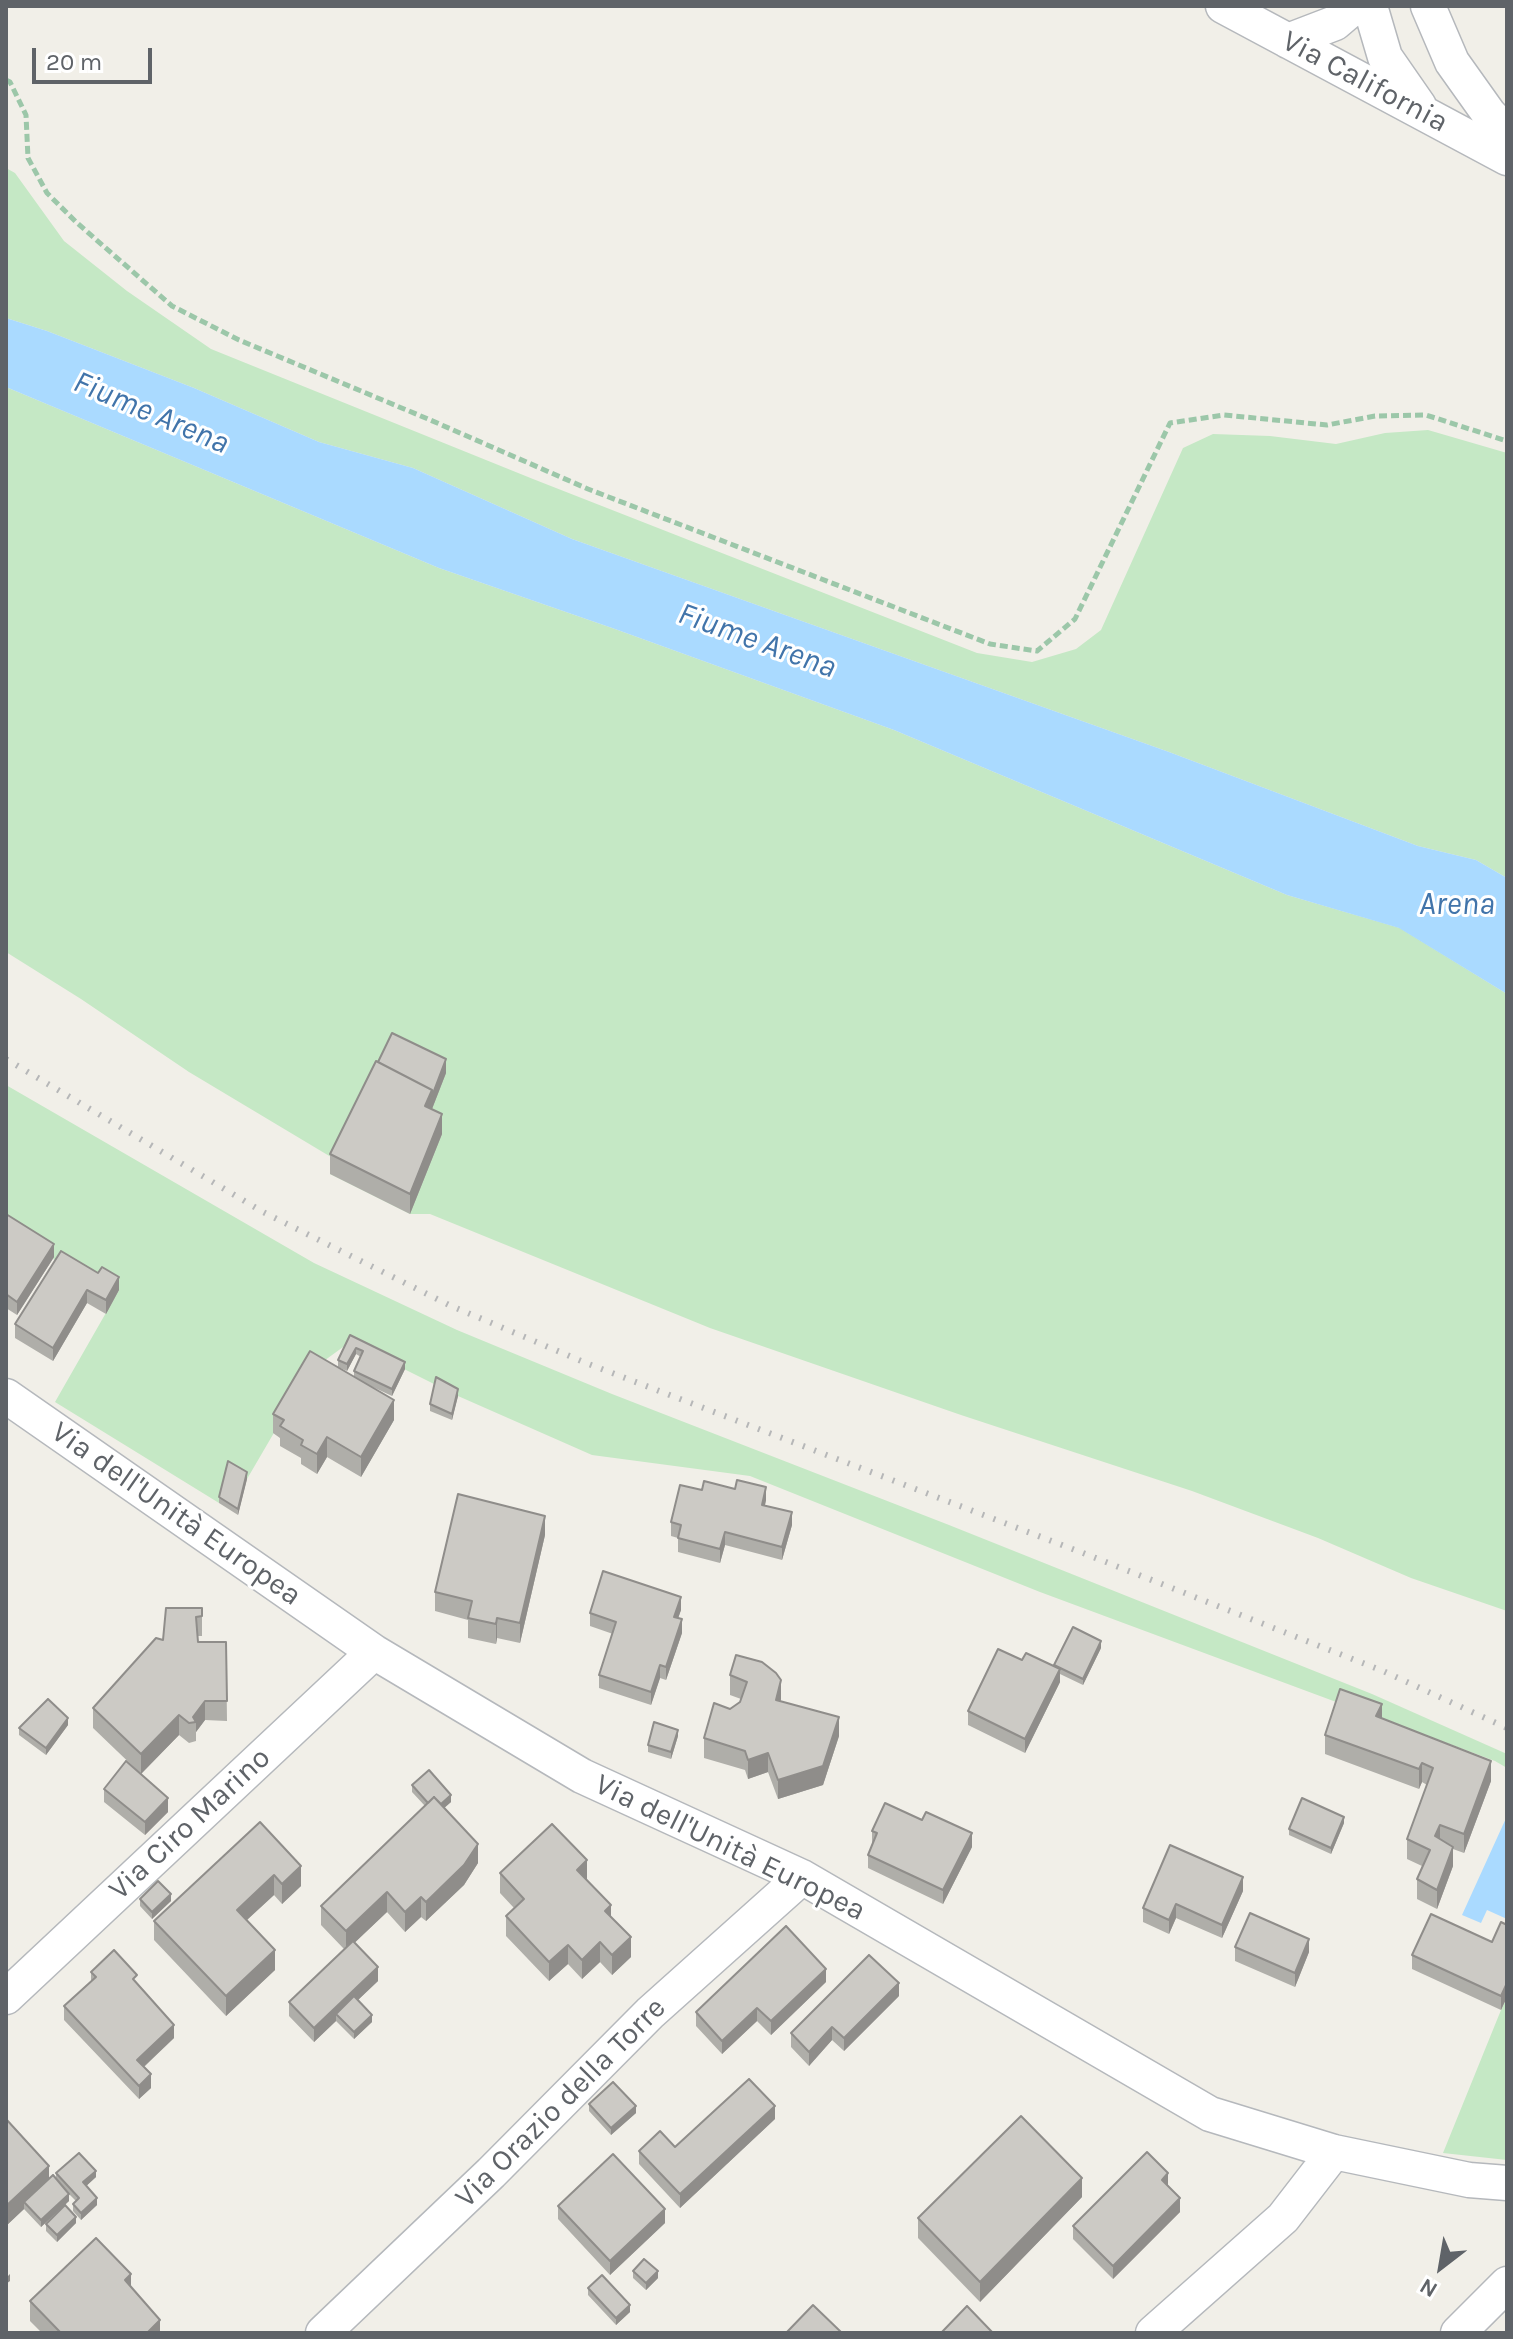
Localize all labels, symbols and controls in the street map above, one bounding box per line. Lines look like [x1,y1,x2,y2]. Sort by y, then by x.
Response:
street label: Via California [1276,23,1454,141]
scale bar [36,32,156,82]
text: 20 m [46,48,102,76]
water label: Fiume Arena [67,363,235,463]
water label: Fiume Arena [673,595,841,687]
water label: Arena [1419,886,1495,924]
street label: Via dell'Unità Europea [44,1414,308,1614]
street label: Via Ciro Marino [102,1740,278,1908]
street label: Via dell'Unità Europea [589,1767,871,1929]
street label: Via Orazio della Torre [448,1990,674,2216]
north arrow [1401,2227,1481,2307]
text: N [1415,2272,1442,2303]

